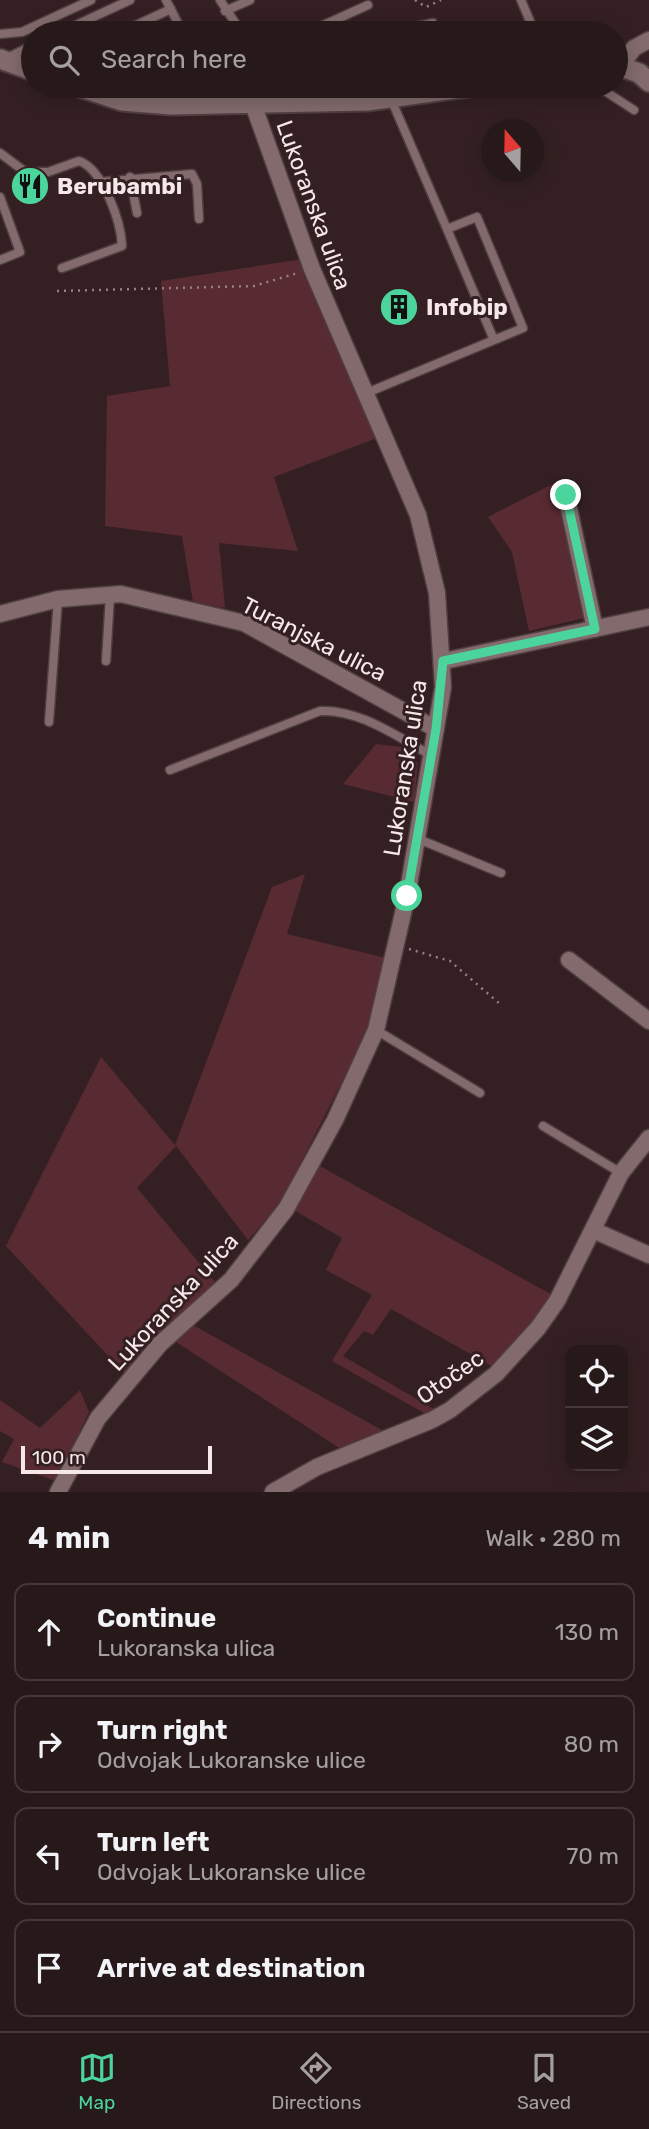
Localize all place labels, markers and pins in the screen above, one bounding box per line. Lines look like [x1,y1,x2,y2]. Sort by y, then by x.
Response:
restaurant icon: Berubambi [9,165,51,207]
place label: Berubambi [57,172,182,200]
building icon: Infobip [378,286,420,328]
place label: Infobip [426,293,508,321]

